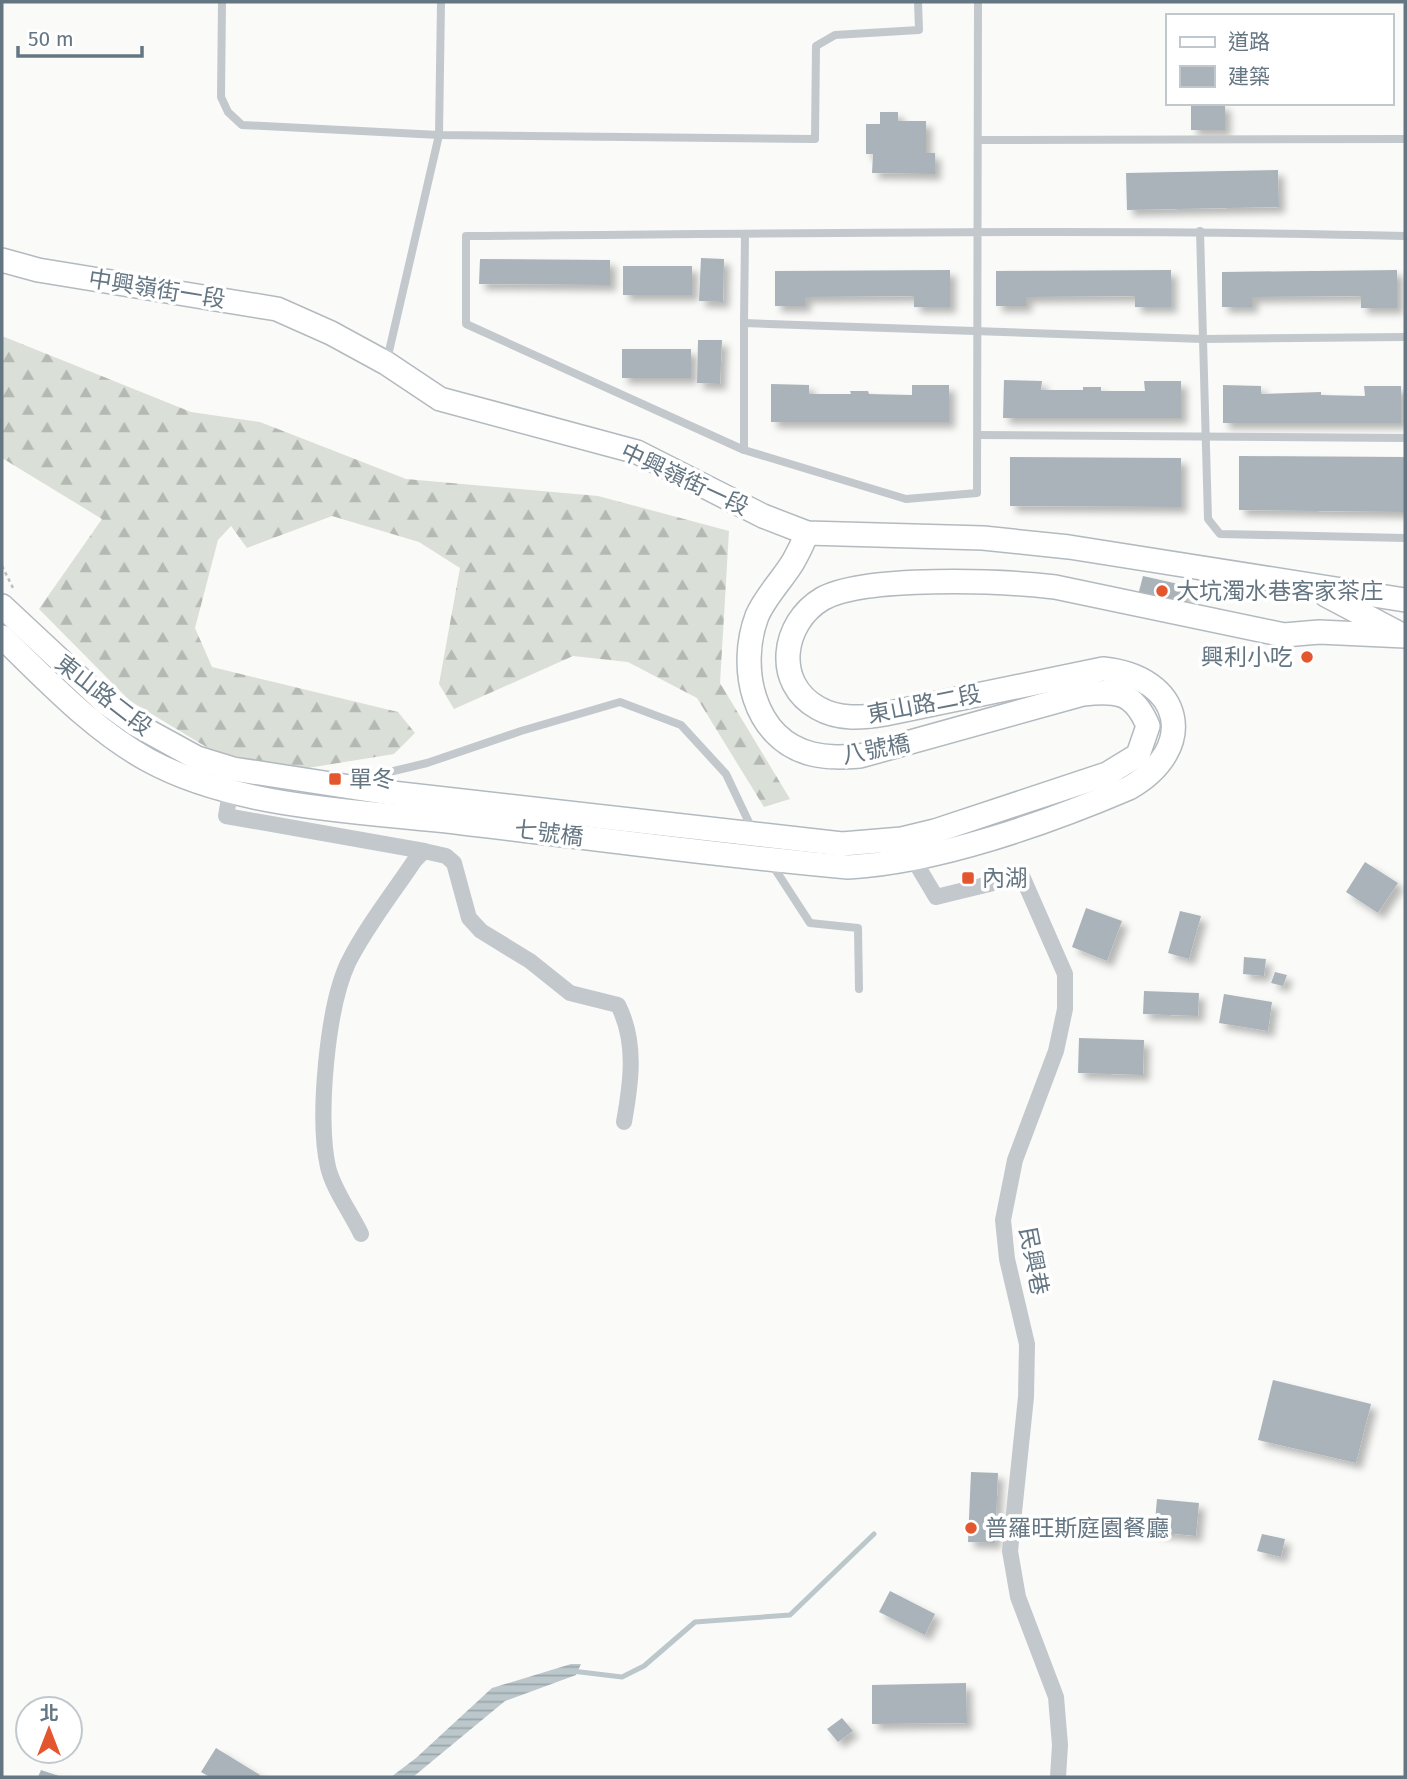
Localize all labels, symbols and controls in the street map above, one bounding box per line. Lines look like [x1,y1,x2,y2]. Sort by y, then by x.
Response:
scale bar [18,14,142,58]
legend [1166,14,1393,105]
text: 50 m [28,26,74,52]
text: 道路 [1228,29,1270,55]
text: 建築 [1228,64,1270,90]
street label: 中興嶺街一段 [87,264,227,314]
street label: 中興嶺街一段 [617,437,753,521]
place label: 大坑濁水巷客家茶庄 [1176,577,1383,605]
marker: 大坑濁水巷客家茶庄 [1154,583,1170,599]
place label: 興利小吃 [1201,643,1293,671]
street label: 東山路二段 [50,649,158,741]
marker: 興利小吃 [1299,649,1315,665]
street label: 東山路二段 [865,679,983,729]
street label: 八號橋 [839,729,913,769]
place label: 單冬 [349,765,395,793]
marker: 單冬 [327,771,343,787]
street label: 七號橋 [513,815,585,851]
place label: 內湖 [982,864,1028,892]
marker: 內湖 [960,870,976,886]
street label: 民興巷 [1014,1224,1054,1298]
place label: 普羅旺斯庭園餐廳 [985,1514,1169,1542]
marker: 普羅旺斯庭園餐廳 [963,1520,979,1536]
north arrow [14,1695,84,1765]
text: 北 [39,1702,59,1725]

